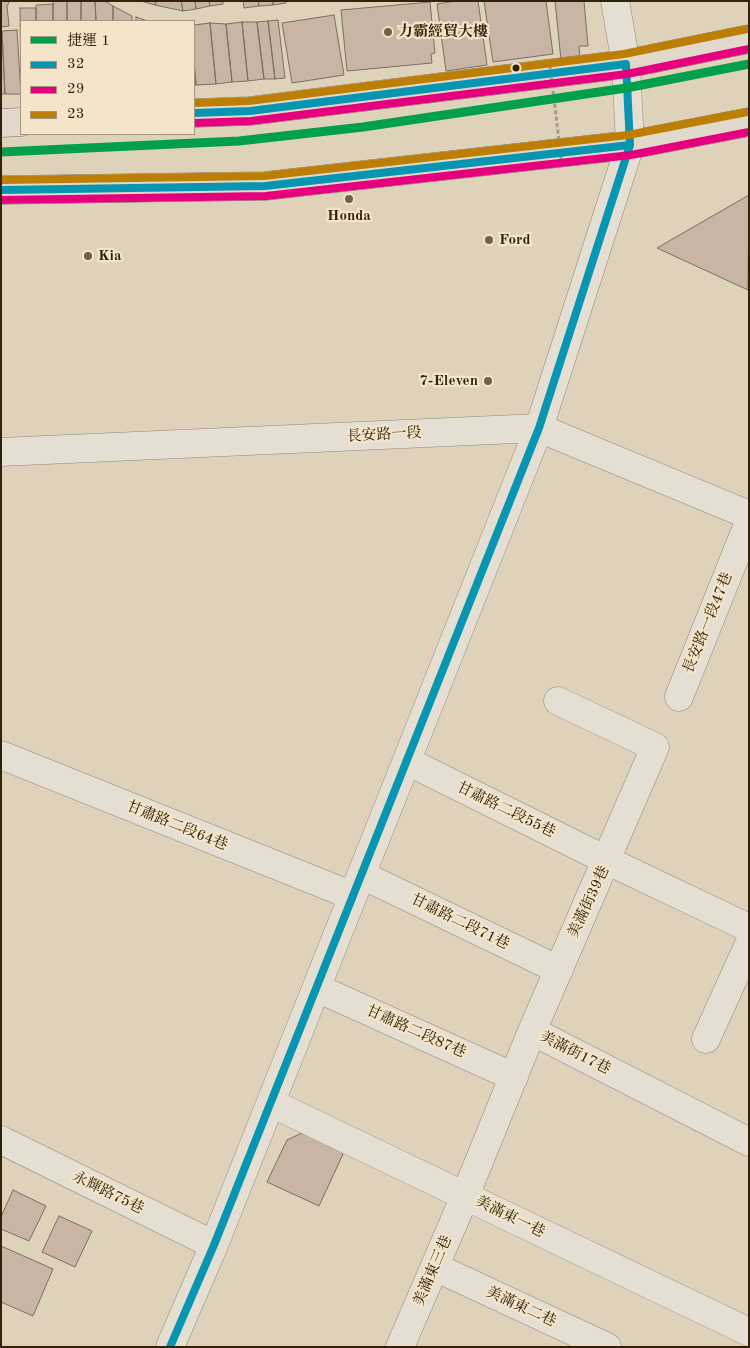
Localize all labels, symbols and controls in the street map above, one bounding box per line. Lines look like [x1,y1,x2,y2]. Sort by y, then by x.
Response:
legend [20,20,195,135]
place label: 力霸經貿大樓 [398,23,488,41]
marker: 力霸經貿大樓 [382,26,394,38]
text: 捷運 1 [67,34,110,49]
text: 32 [67,57,84,72]
unlabelled marker [511,63,521,73]
text: 29 [67,82,84,97]
text: 23 [67,107,84,122]
marker: Honda [343,193,355,205]
place label: Honda [327,207,371,225]
place label: Ford [499,231,531,249]
marker: Ford [483,234,495,246]
place label: Kia [98,247,122,265]
marker: Kia [82,250,94,262]
place label: 7-Eleven [419,372,478,390]
marker: 7-Eleven [482,375,494,387]
street label: 長安路一段 [346,424,422,446]
street label: 長安路一段47巷 [680,570,736,676]
street label: 甘肅路二段55巷 [454,778,558,842]
street label: 甘肅路二段64巷 [124,798,230,854]
street label: 美滿街39巷 [564,863,614,941]
street label: 甘肅路二段71巷 [408,890,512,954]
street label: 甘肅路二段87巷 [363,1002,469,1062]
street label: 美滿街17巷 [536,1027,614,1079]
street label: 永輝路75巷 [69,1168,147,1218]
street label: 美滿東一巷 [472,1192,548,1242]
street label: 美滿東三巷 [410,1233,456,1309]
street label: 美滿東二巷 [483,1283,559,1331]

